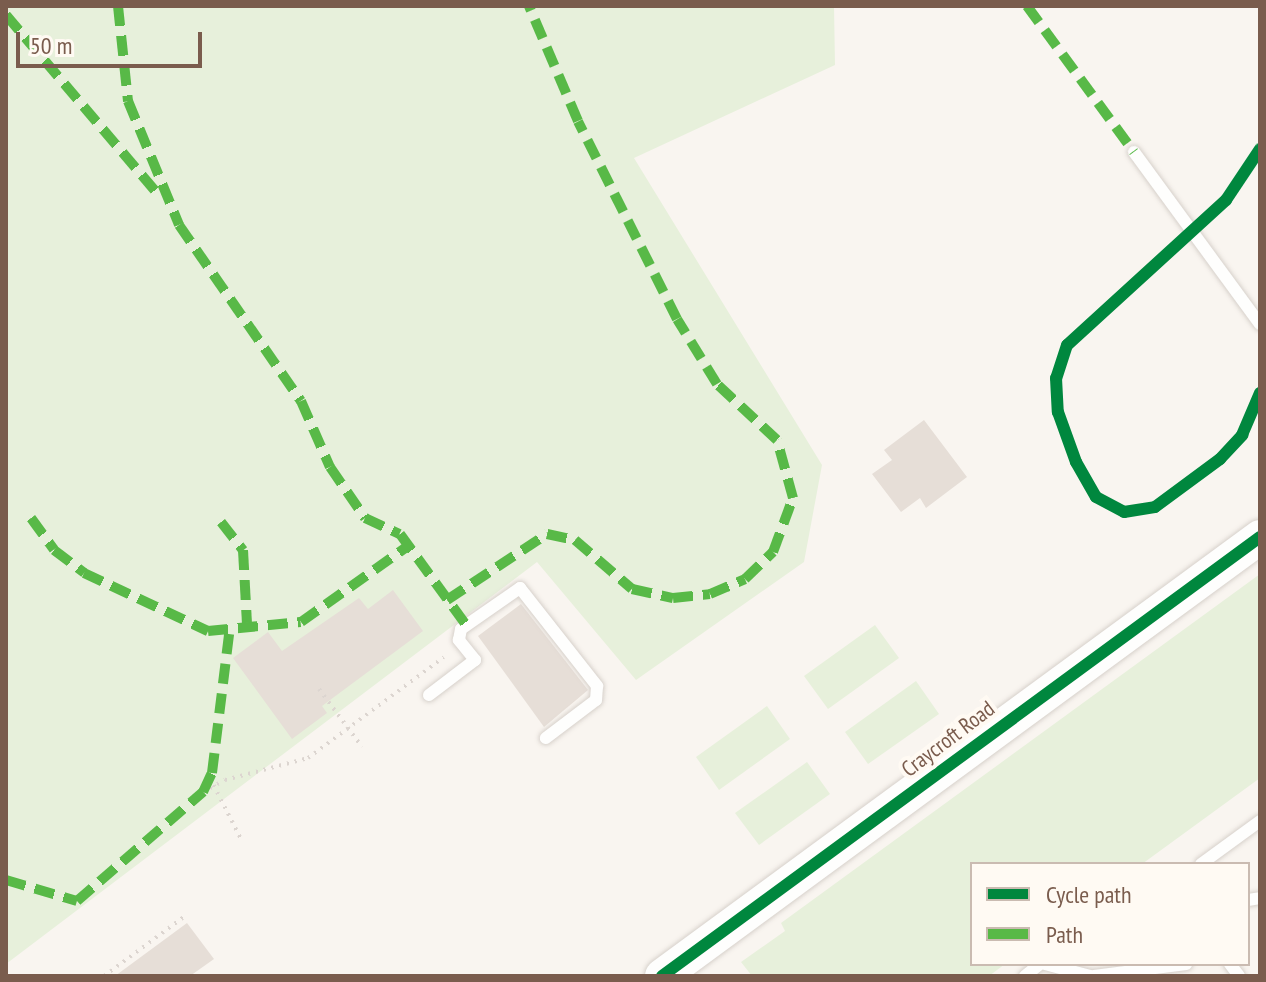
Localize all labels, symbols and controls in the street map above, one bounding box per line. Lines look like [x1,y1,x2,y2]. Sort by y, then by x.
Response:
scale bar [20,16,206,66]
text: 50 m [30,30,72,61]
street label: Craycroft Road [896,695,1000,783]
legend [970,862,1250,966]
text: Cycle path [1046,879,1132,910]
text: Path [1046,919,1083,950]

